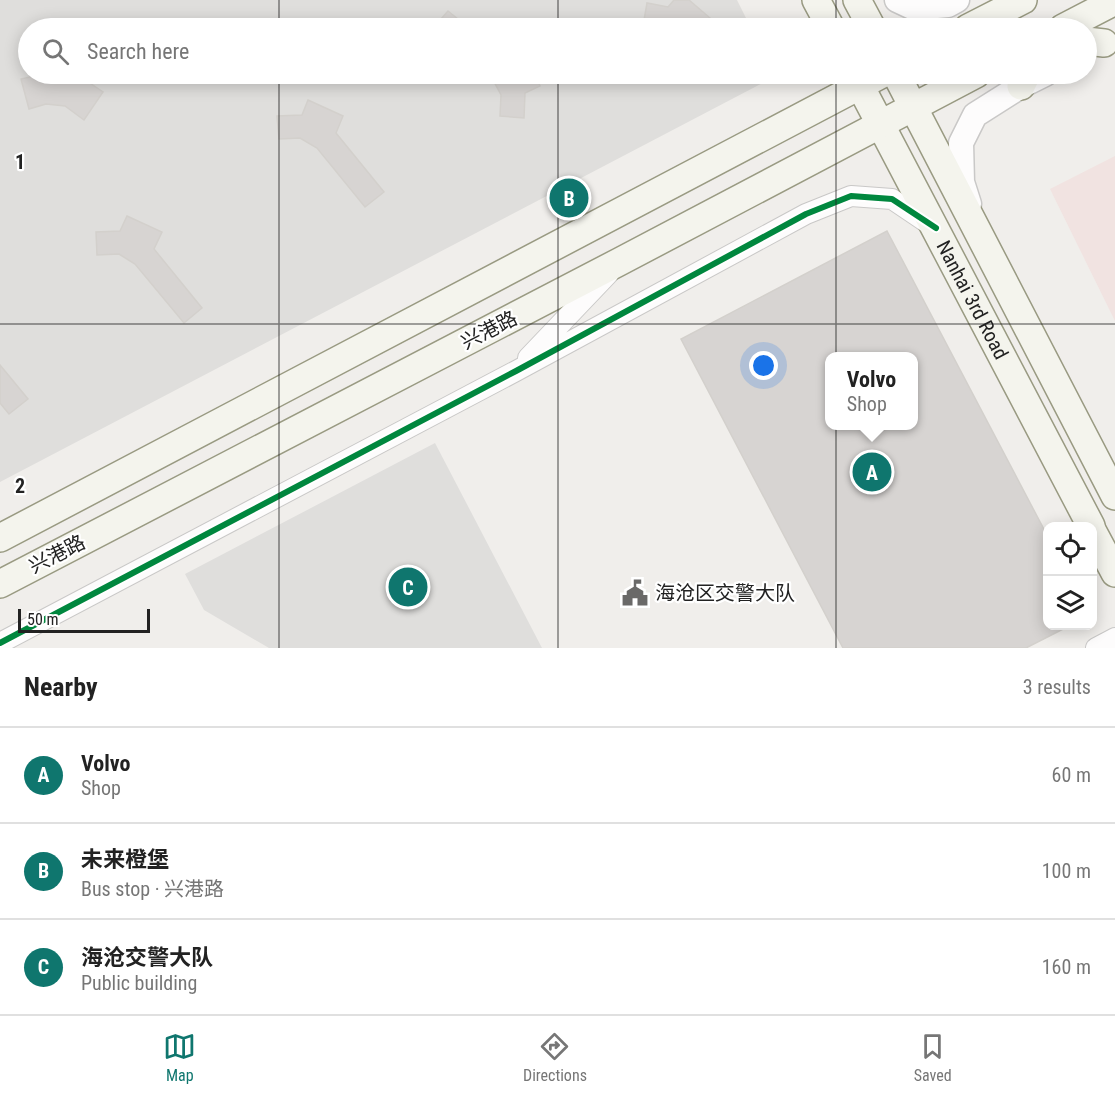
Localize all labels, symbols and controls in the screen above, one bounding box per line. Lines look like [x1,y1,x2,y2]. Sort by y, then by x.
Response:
search box [18,18,1097,84]
icon: search [39,35,72,68]
text: Search here [87,39,189,64]
text: 1 [15,150,25,174]
pin: B [550,176,588,220]
street label: Nanhai 3rd Road [931,236,1013,363]
street label: 兴港路 [457,306,521,354]
your location [749,351,778,380]
popup [825,352,918,430]
text: Volvo [847,367,896,392]
text: Shop [847,392,887,416]
pin: A [852,450,892,494]
text: 2 [15,474,25,498]
map controls [1043,522,1097,630]
button: locate [1043,522,1097,576]
street label: 兴港路 [25,530,89,578]
pin: C [388,564,428,610]
button: layers [1043,576,1097,630]
public building icon: 海沧区交警大队 [620,578,650,608]
place label: 海沧区交警大队 [655,581,795,605]
scale bar [18,606,150,634]
text: 50 m [27,610,59,629]
text: Nearby [24,672,98,702]
text: 3 results [1023,675,1091,699]
text: Volvo [81,751,130,776]
text: A [38,763,49,787]
text: 60 m [1052,763,1091,787]
text: Shop [81,776,121,800]
text: 未来橙堡 [81,847,169,872]
text: B [38,859,49,883]
text: 100 m [1042,859,1091,883]
text: Bus stop · 兴港路 [81,877,224,901]
text: 海沧交警大队 [81,945,213,970]
text: C [38,955,49,979]
text: 160 m [1042,955,1091,979]
text: Public building [81,971,197,995]
tab: Map [163,1030,196,1085]
tab: Directions [523,1030,587,1085]
tab: Saved [914,1030,952,1085]

